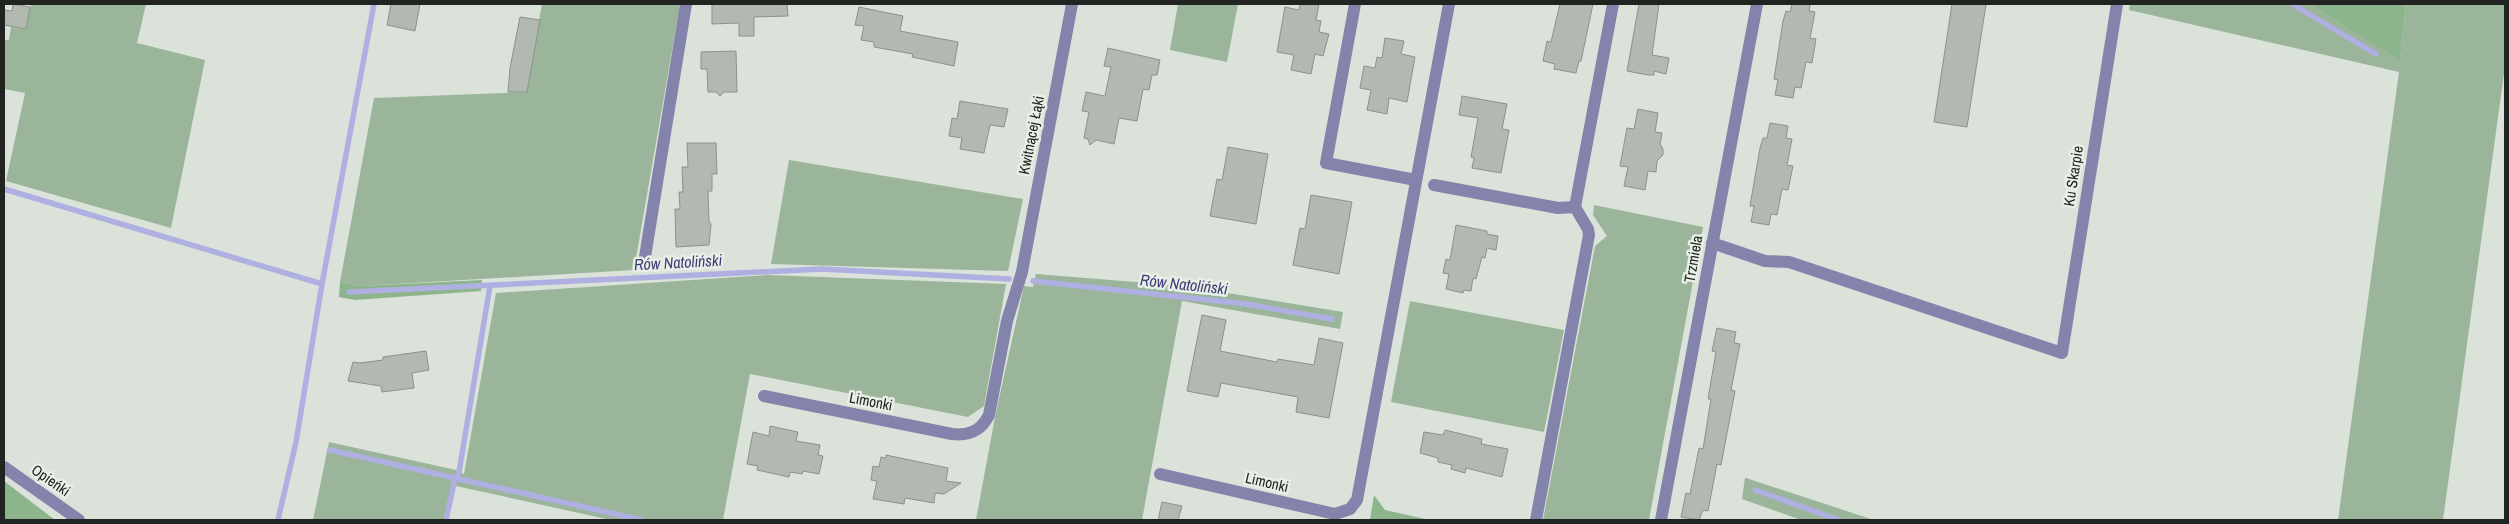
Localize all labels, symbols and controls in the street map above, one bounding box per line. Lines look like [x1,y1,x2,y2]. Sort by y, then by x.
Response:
street label: Kwitnącej Łąki [1013,94,1049,176]
street label: Ku Skarpie [2058,144,2088,208]
street label: Trzmiela [1679,234,1707,284]
water label: Rów Natoliński [633,249,723,275]
water label: Rów Natoliński [1139,268,1229,300]
street label: Limonki [848,387,894,415]
street label: Opieńki [27,459,75,501]
street label: Limonki [1243,467,1291,497]

